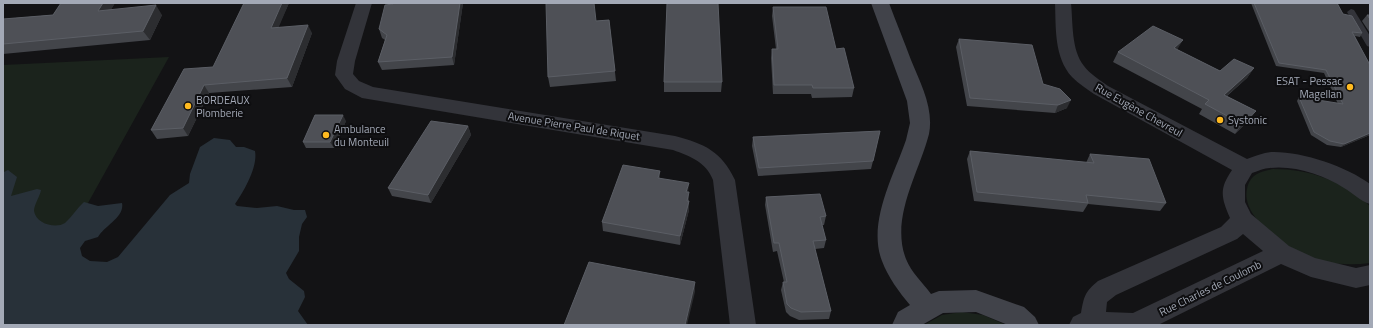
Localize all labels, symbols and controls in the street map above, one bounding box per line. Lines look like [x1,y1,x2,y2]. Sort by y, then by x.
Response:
place label: ESAT - Pessac Magellan [1276,73,1342,102]
street label: Rue Eugène Chevreul [1092,79,1186,141]
marker: ESAT - Pessac Magellan [1345,82,1355,92]
place label: BORDEAUX Plomberie [196,92,250,121]
marker: BORDEAUX Plomberie [183,101,193,111]
street label: Avenue Pierre Paul de Riquet [507,108,641,144]
place label: Systonic [1228,112,1267,128]
marker: Systonic [1215,115,1225,125]
place label: Ambulance du Monteuil [334,121,389,150]
marker: Ambulance du Monteuil [321,130,331,140]
street label: Rue Charles de Coulomb [1156,256,1264,320]

